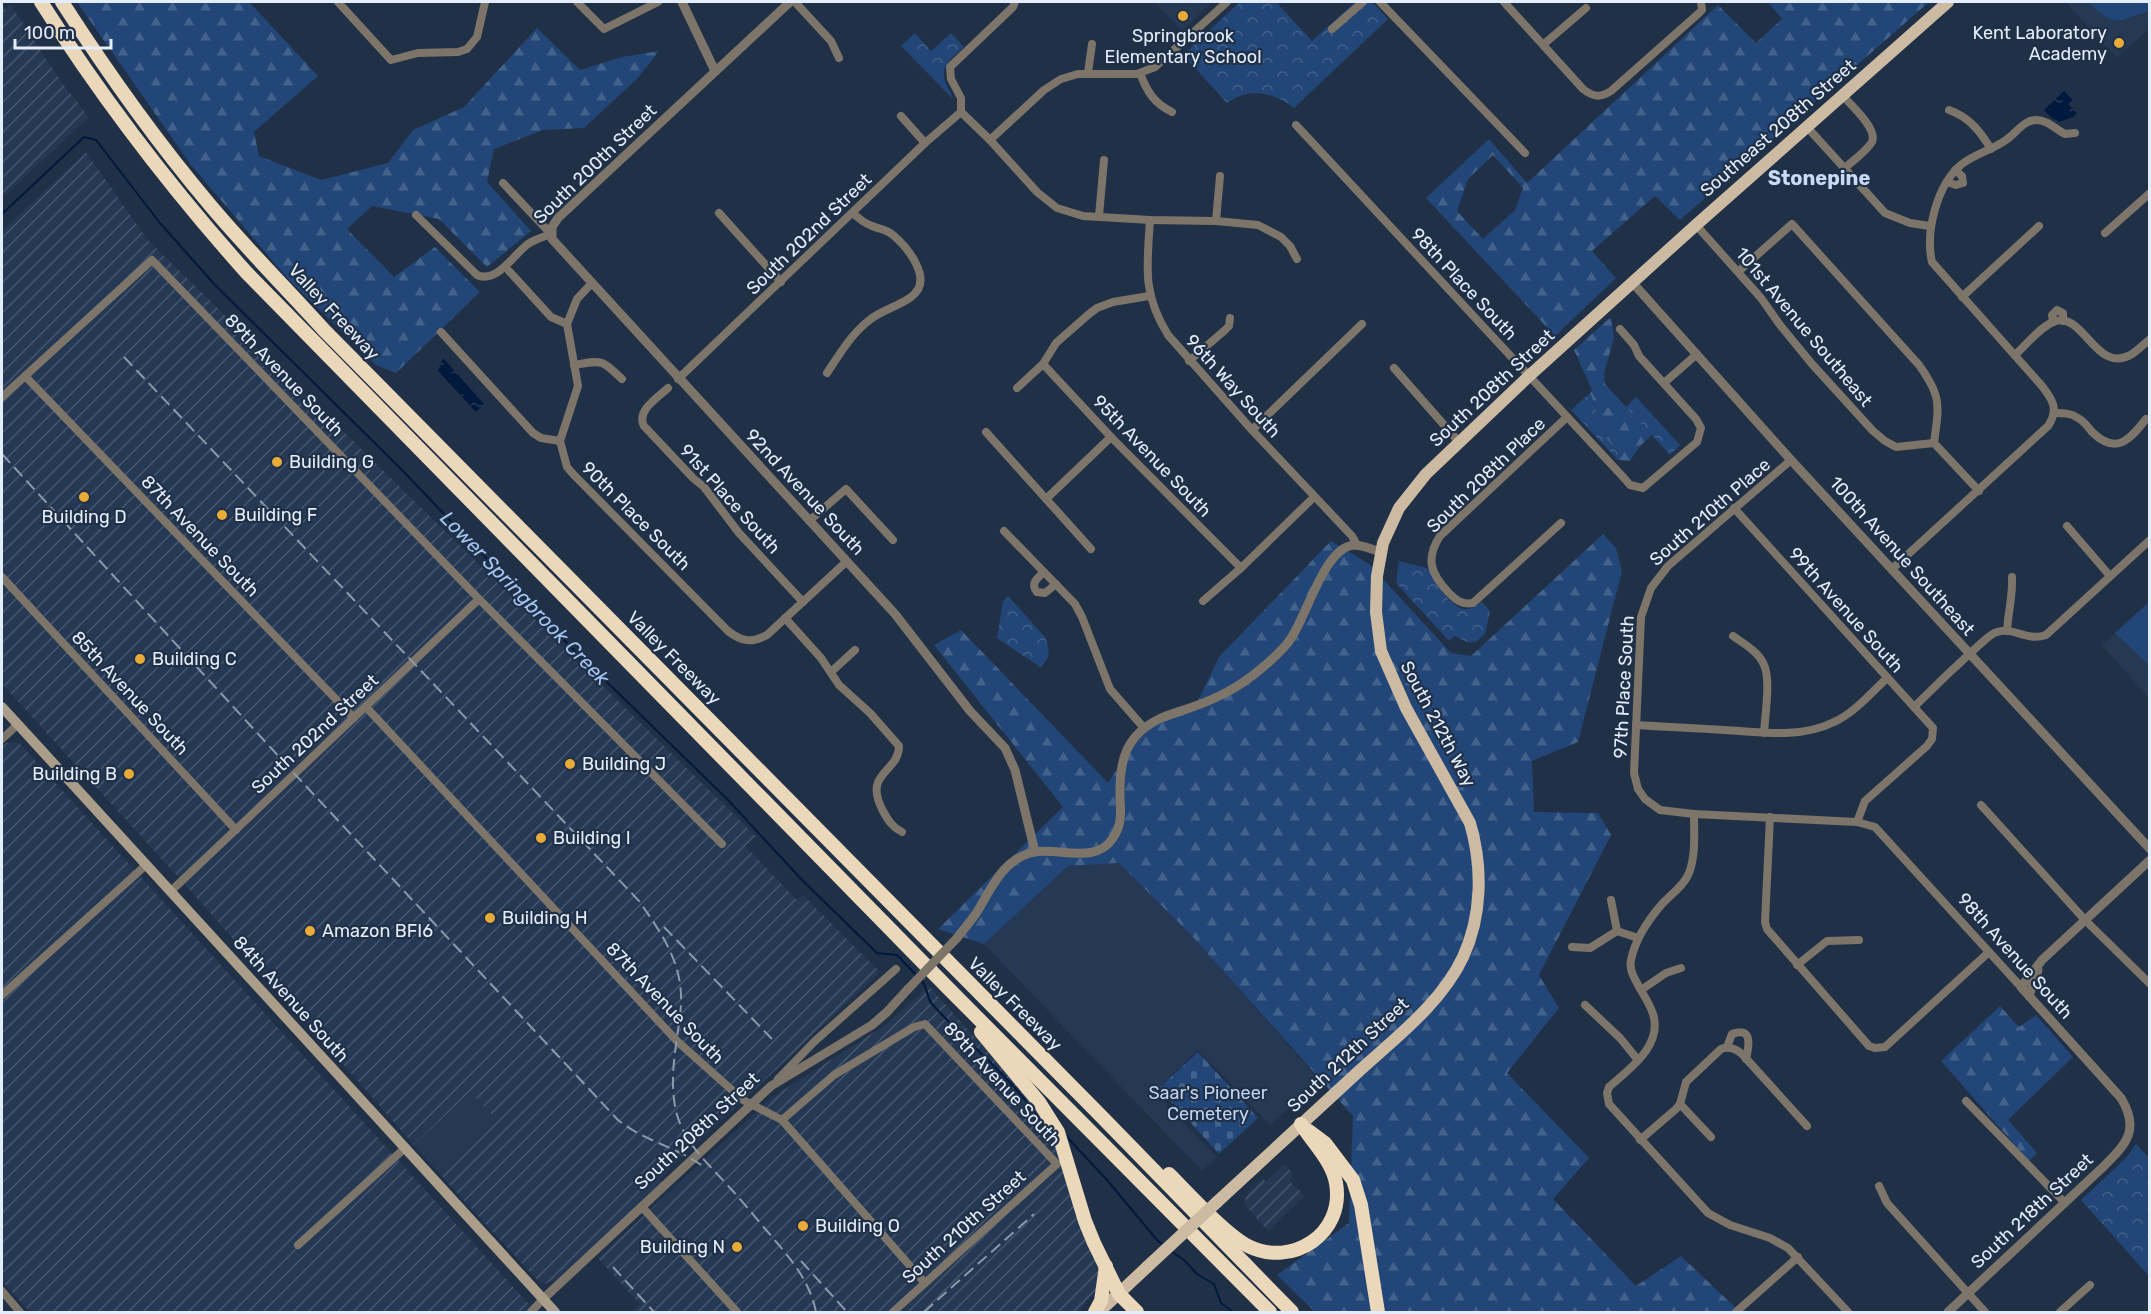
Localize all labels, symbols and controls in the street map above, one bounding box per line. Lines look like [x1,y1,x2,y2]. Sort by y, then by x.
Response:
marker: Springbrook Elementary School [1176,9,1190,23]
scale bar [15,12,111,50]
text: 100 m [24,22,75,44]
place label: Kent Laboratory Academy [1973,22,2107,65]
place label: Springbrook Elementary School [1104,25,1262,68]
marker: Kent Laboratory Academy [2112,36,2126,50]
street label: Southeast 208th Street [1696,54,1860,202]
street label: South 200th Street [529,100,661,228]
district label: Stonepine [1768,166,1870,190]
street label: South 202nd Street [742,169,876,299]
street label: 98th Place South [1406,223,1522,345]
street label: 101st Avenue Southeast [1731,243,1877,411]
street label: Valley Freeway [284,259,384,365]
street label: 89th Avenue South [220,309,348,441]
street label: South 208th Street [1425,324,1559,452]
street label: 96th Way South [1181,330,1285,442]
street label: 95th Avenue South [1088,390,1216,522]
street label: South 208th Place [1422,413,1550,537]
street label: 92nd Avenue South [741,424,869,560]
street label: 91st Place South [675,440,785,558]
place label: Building G [289,451,374,473]
street label: South 210th Place [1645,454,1775,570]
marker: Building G [270,455,284,469]
street label: 90th Place South [577,457,695,575]
street label: 87th Avenue South [136,471,264,601]
street label: 100th Avenue Southeast [1825,472,1979,640]
marker: Building D [77,490,91,504]
place label: Building F [234,504,317,526]
place label: Building D [41,506,127,528]
water label: Lower Springbrook Creek [436,506,615,691]
marker: Building F [215,508,229,522]
street label: 99th Avenue South [1784,543,1908,677]
street label: Valley Freeway [622,606,726,710]
street label: 97th Place South [1609,615,1639,759]
street label: 85th Avenue South [67,626,193,760]
place label: Building C [152,648,237,670]
marker: Building C [133,652,147,666]
street label: South 212th Way [1396,657,1480,791]
street label: South 202nd Street [247,670,383,798]
place label: Building J [582,753,666,775]
marker: Building J [563,757,577,771]
place label: Building B [32,763,117,785]
marker: Building B [122,767,136,781]
place label: Building I [553,827,631,849]
marker: Building I [534,831,548,845]
street label: 98th Avenue South [1953,888,2077,1024]
place label: Building H [502,907,588,929]
marker: Building H [483,911,497,925]
place label: Amazon BFI6 [322,920,433,942]
marker: Amazon BFI6 [303,924,317,938]
street label: 84th Avenue South [228,931,354,1067]
street label: 87th Avenue South [601,938,729,1068]
street label: Valley Freeway [963,952,1067,1056]
street label: South 212th Street [1283,993,1413,1117]
street label: 89th Avenue South [939,1017,1065,1151]
street label: South 208th Street [630,1067,764,1195]
park label: Saar's Pioneer Cemetery [1148,1082,1268,1125]
street label: South 218th Street [1966,1149,2098,1273]
street label: South 210th Street [898,1166,1030,1288]
place label: Building O [815,1215,900,1237]
marker: Building O [796,1219,810,1233]
place label: Building N [640,1236,725,1258]
marker: Building N [730,1240,744,1254]

